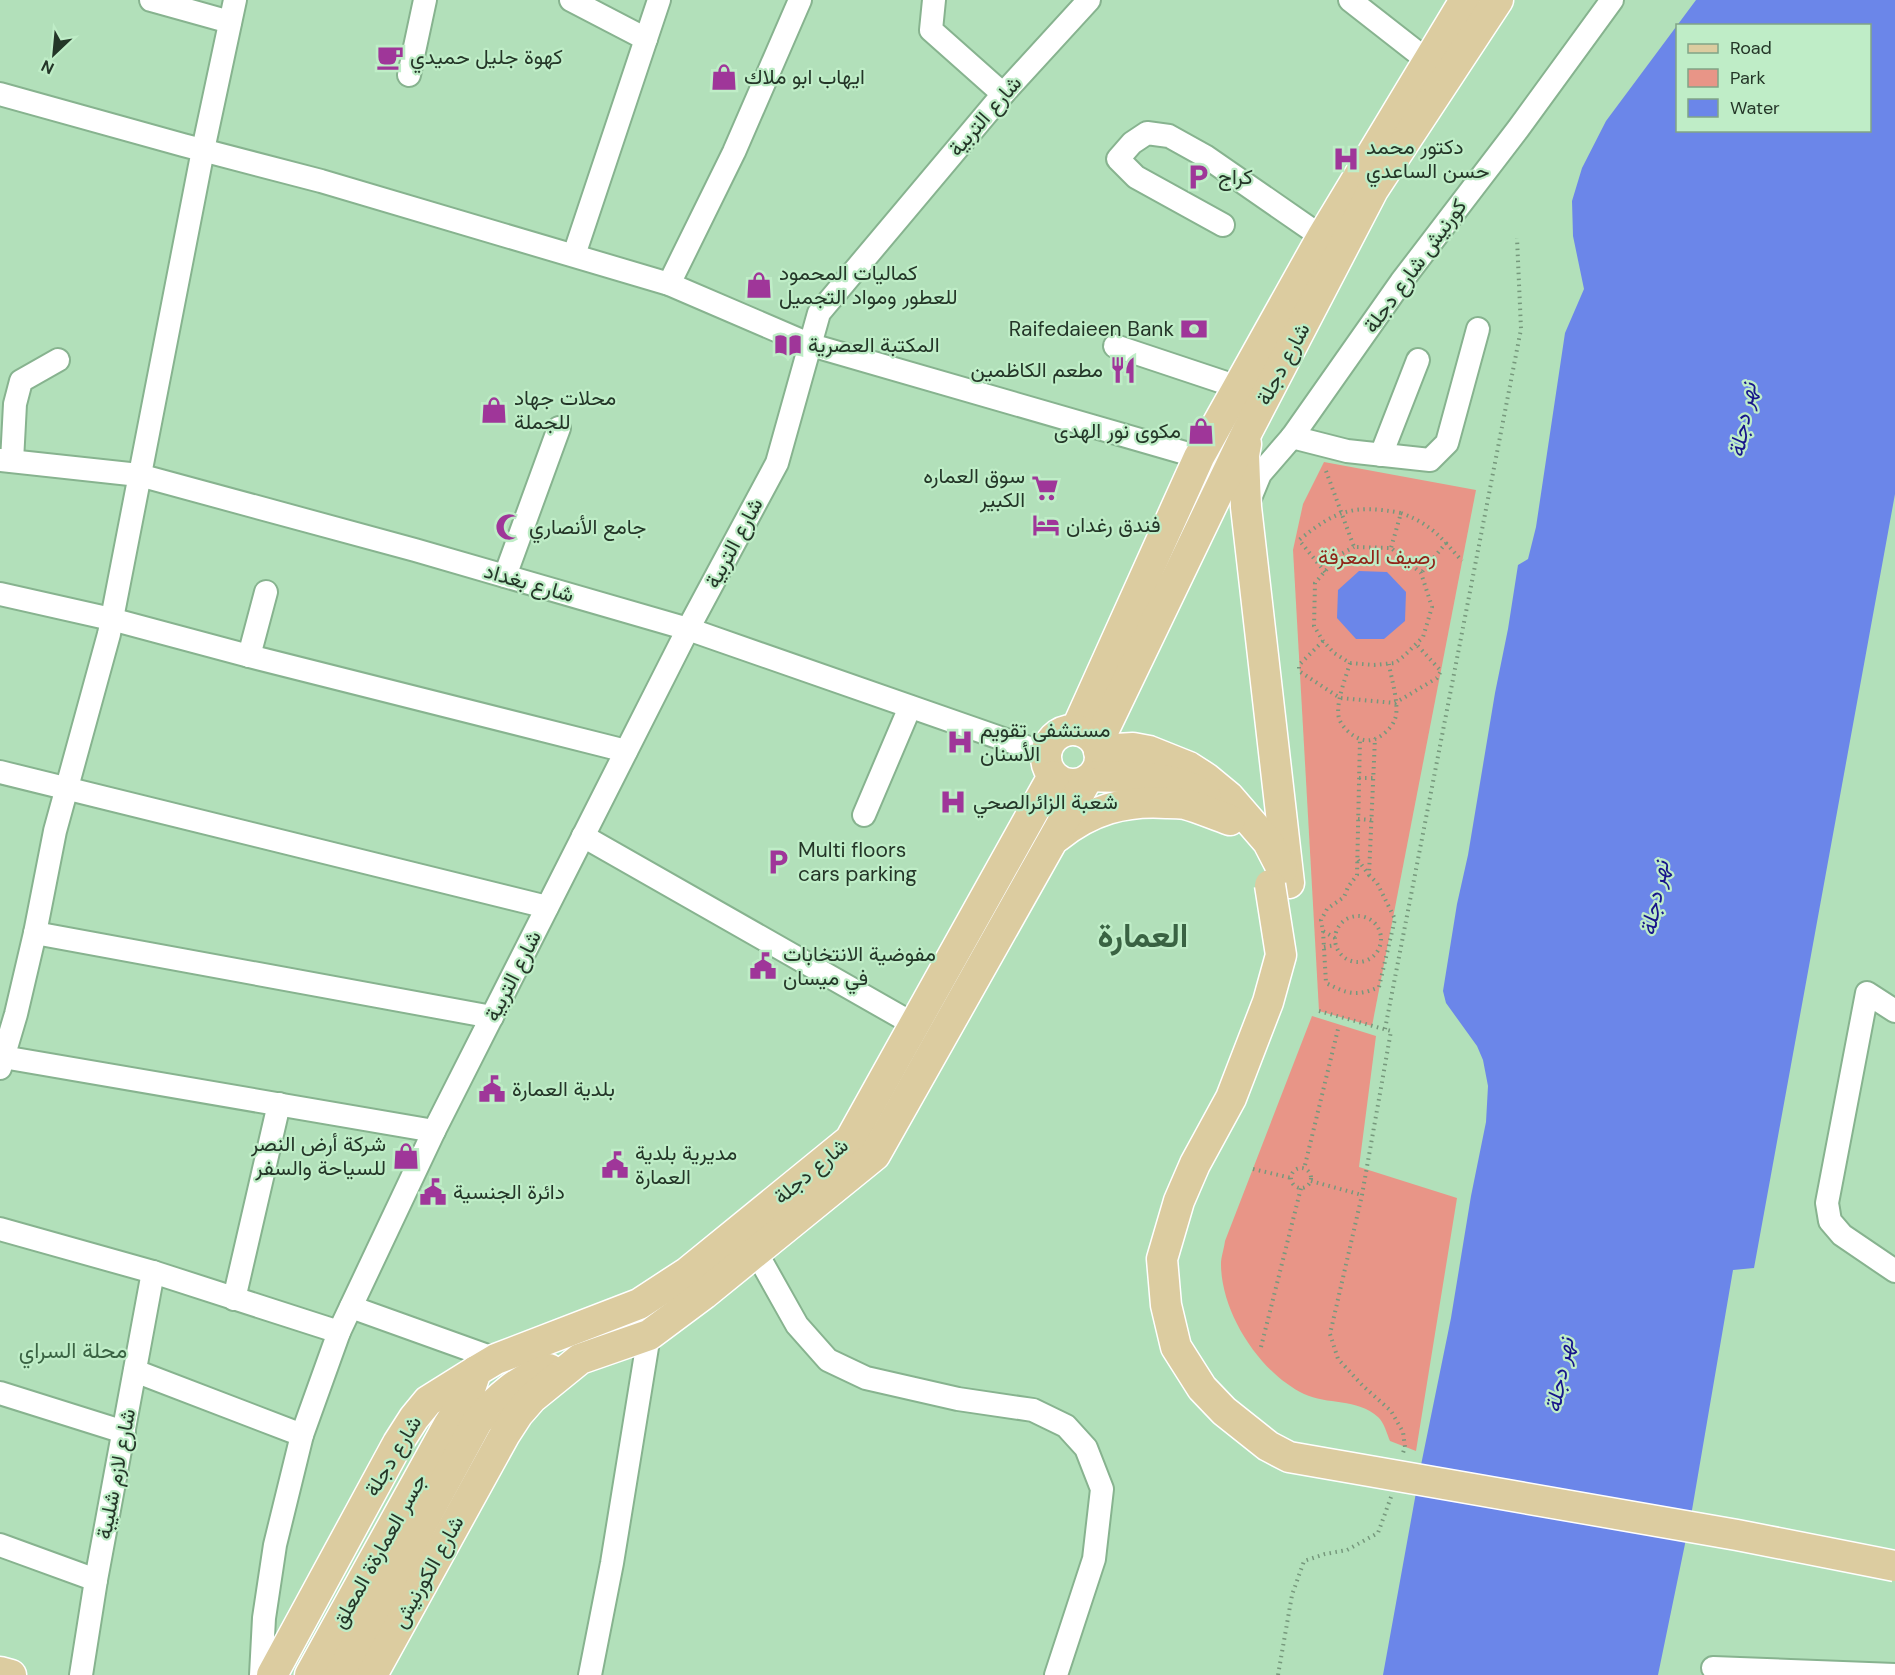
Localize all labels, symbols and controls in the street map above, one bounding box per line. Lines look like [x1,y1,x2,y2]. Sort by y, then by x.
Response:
north arrow [24,24,84,84]
legend [1676,24,1871,132]
text: Road [1730,36,1772,60]
cafe icon: كهوة جليل حميدي [375,42,405,72]
place label: كهوة جليل حميدي [410,43,563,74]
text: N [38,55,57,79]
shop icon: ايهاب ابو ملاك [709,62,739,92]
place label: ايهاب ابو ملاك [744,63,865,91]
text: Park [1730,66,1766,90]
street label: شارع التربية [942,70,1028,162]
text: Water [1730,96,1780,120]
place label: دكتور محمد حسن الساعدي [1366,133,1490,188]
hospital icon: دكتور محمد حسن الساعدي [1331,144,1361,174]
parking icon: كراج [1183,162,1213,192]
place label: كراج [1218,163,1253,191]
street label: كورنيش شارع دجلة [1357,193,1473,339]
place label: كماليات المحمود للعطور ومواد التجميل [779,259,958,311]
shop icon: كماليات المحمود للعطور ومواد التجميل [744,270,774,300]
bank icon: Raifedaieen Bank [1179,314,1209,344]
place label: Raifedaieen Bank [1009,315,1174,343]
street label: شارع دجلة [1250,318,1316,410]
library icon: المكتبة العصرية [773,330,803,360]
place label: المكتبة العصرية [808,331,940,359]
restaurant icon: مطعم الكاظمين [1108,355,1138,385]
place label: مطعم الكاظمين [970,356,1103,384]
water label: نهر دجلة [1722,379,1764,460]
place label: محلات جهاد للجملة [514,384,616,436]
shop icon: محلات جهاد للجملة [479,395,509,425]
shop icon: مكوى نور الهدى [1186,416,1216,446]
place label: مكوى نور الهدى [1054,417,1181,445]
place label: سوق العماره الكبير [923,462,1025,514]
supermarket icon: سوق العماره الكبير [1030,473,1060,503]
street label: شارع التربية [698,493,770,593]
hotel icon: فندق رغدان [1031,510,1061,540]
place label: فندق رغدان [1066,511,1161,539]
mosque icon: جامع الأنصاري [494,512,524,542]
place label: جامع الأنصاري [529,513,646,544]
park label: رصيف المعرفة [1318,543,1436,571]
street label: شارع بغداد [481,557,577,609]
place label: مستشفى تقويم الأسنان [980,716,1110,768]
hospital icon: مستشفى تقويم الأسنان [945,727,975,757]
hospital icon: شعبة الزائرالصحي [938,787,968,817]
place label: شعبة الزائرالصحي [973,788,1118,819]
place label: Multi floors cars parking [798,836,917,888]
parking icon: Multi floors cars parking [763,847,793,877]
water label: نهر دجلة [1633,857,1676,938]
district label: العمارة [1098,914,1188,957]
street label: شارع التربية [478,926,548,1026]
place label: مفوضية الانتخابات في ميسان [783,940,936,995]
public building icon: مفوضية الانتخابات في ميسان [748,951,778,981]
public building icon: بلدية العمارة [477,1074,507,1104]
place label: بلدية العمارة [512,1075,615,1103]
place label: شركة أرض النصر للسياحة والسفر [250,1130,386,1182]
street label: شارع دجلة [768,1132,854,1210]
place label: مديرية بلدية العمارة [635,1139,737,1191]
shop icon: شركة أرض النصر للسياحة والسفر [391,1141,421,1171]
public building icon: مديرية بلدية العمارة [600,1150,630,1180]
public building icon: دائرة الجنسية [418,1177,448,1207]
place label: دائرة الجنسية [453,1178,565,1206]
water label: نهر دجلة [1538,1334,1581,1415]
district label: محلة السراي [19,1336,127,1369]
street label: شارع لازم شليبة [90,1406,142,1542]
street label: شارع دجلة [358,1410,428,1502]
street label: جسر العمارةة المعلق [325,1469,433,1633]
street label: شارع الكورنيش [386,1511,470,1633]

